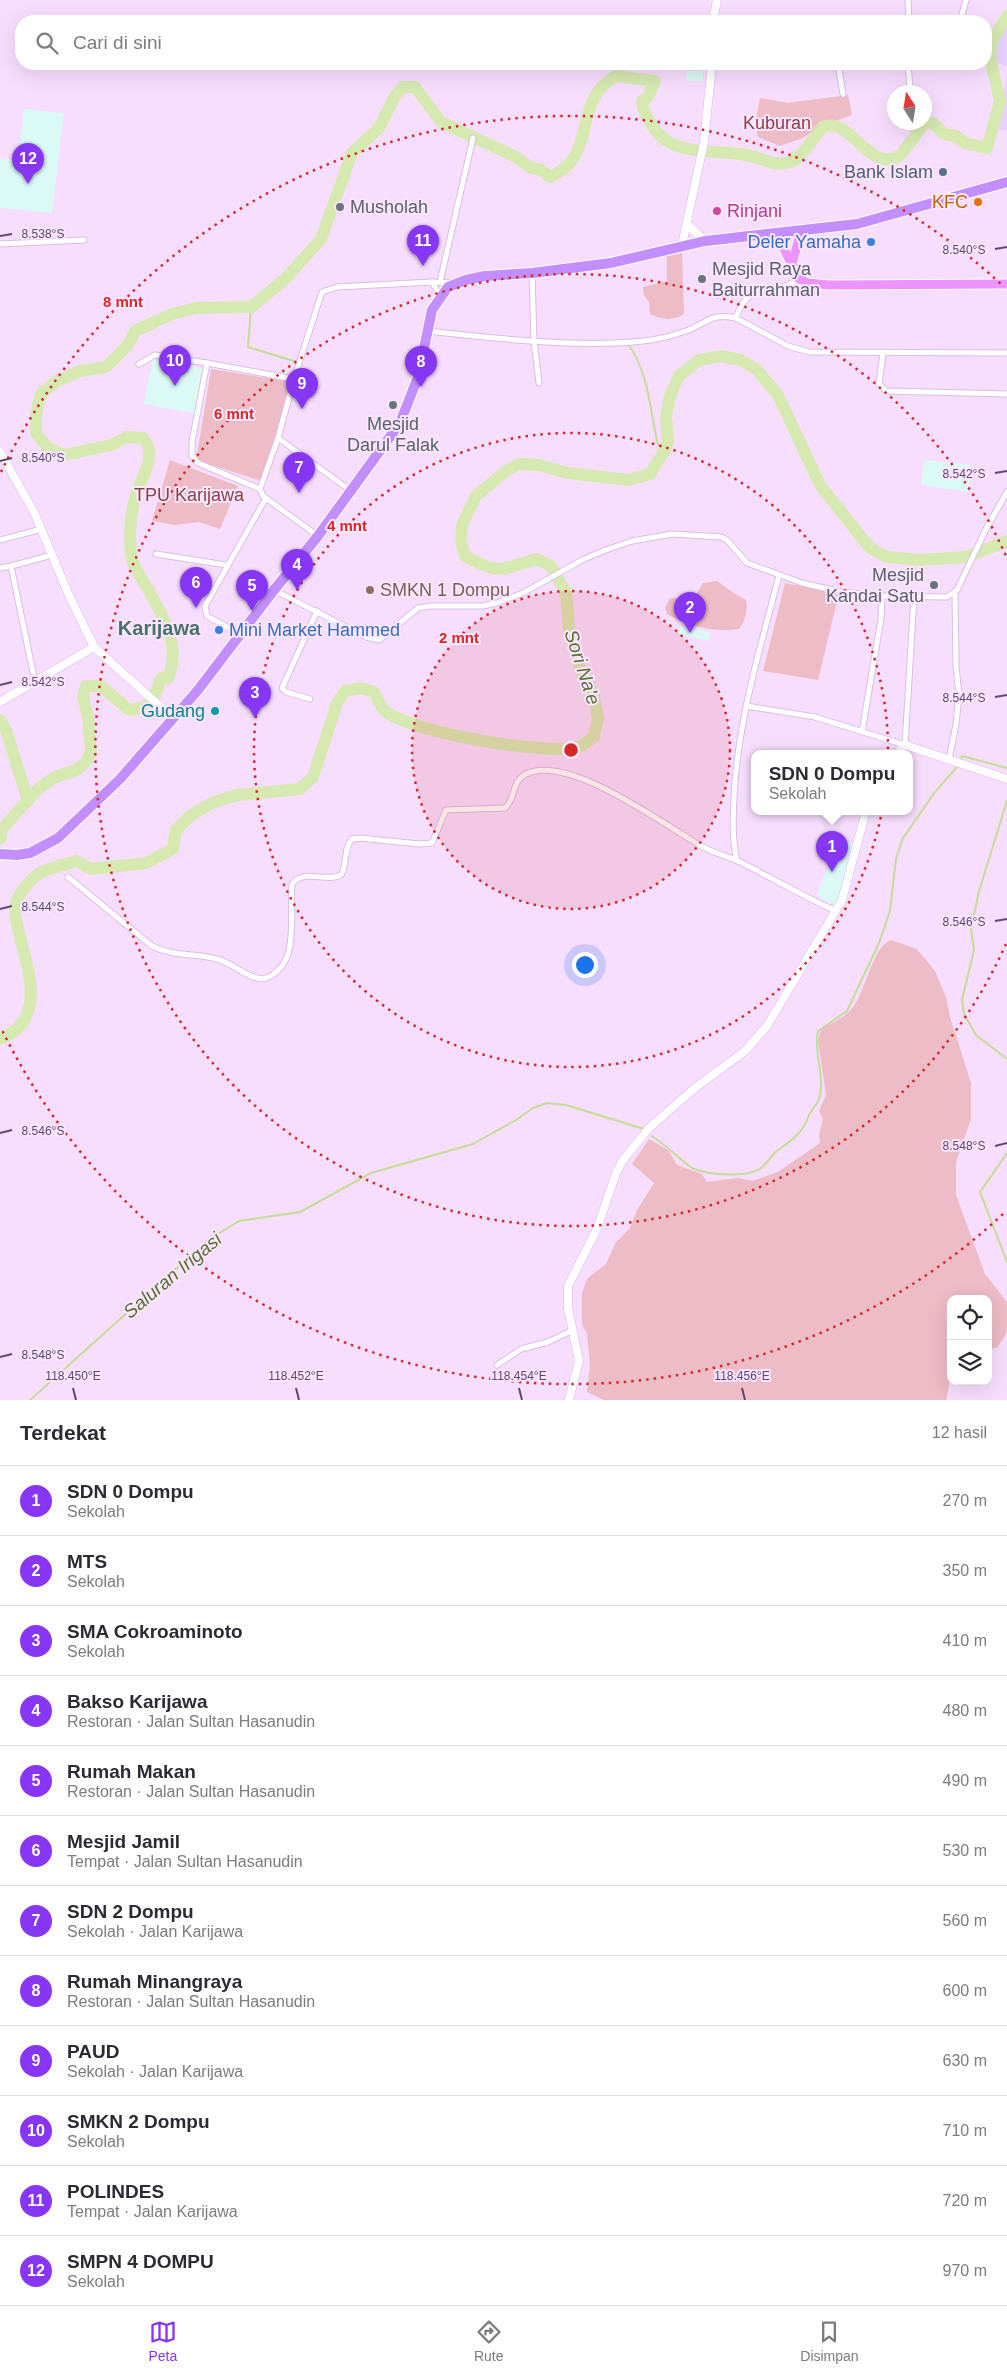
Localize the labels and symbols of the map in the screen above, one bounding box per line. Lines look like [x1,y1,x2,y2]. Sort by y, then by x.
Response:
north arrow [887,85,932,130]
park label: Kuburan [743,113,811,133]
pin: 12 [12,143,44,184]
place label: Bank Islam [844,162,933,182]
marker: Bank Islam [937,166,949,178]
place label: KFC [932,192,968,212]
marker: KFC [972,196,984,208]
place label: Musholah [350,197,428,217]
marker: Musholah [334,201,346,213]
place label: Rinjani [727,201,782,221]
marker: Rinjani [711,205,723,217]
pin: 11 [407,225,439,266]
text: 8.538°S [22,227,64,241]
place label: Deler Yamaha [748,232,862,252]
marker: Deler Yamaha [865,236,877,248]
text: 8.540°S [943,243,985,257]
place label: Mesjid Raya Baiturrahman [712,259,820,300]
marker: Mesjid Raya Baiturrahman [696,273,708,285]
text: 8 mnt [103,293,143,310]
pin: 10 [159,345,191,386]
pin: 8 [405,346,437,387]
pin: 9 [286,368,318,409]
marker: Mesjid Darul Falak [387,399,399,411]
text: 6 mnt [214,405,254,422]
place label: Mesjid Darul Falak [347,414,440,455]
text: 8.540°S [22,451,64,465]
pin: 7 [283,452,315,493]
text: 8.542°S [943,467,985,481]
park label: TPU Karijawa [134,485,245,505]
text: 4 mnt [327,517,367,534]
pin: 4 [281,549,313,590]
place label: Mesjid Kandai Satu [826,565,924,606]
pin: 6 [180,567,212,608]
pin: 5 [236,570,268,611]
marker: Mesjid Kandai Satu [928,579,940,591]
place label: SMKN 1 Dompu [380,580,510,600]
marker: SMKN 1 Dompu [364,584,376,596]
pin: 2 [674,592,706,633]
district label: Karijawa [118,617,201,639]
place label: Mini Market Hammed [229,620,400,640]
marker: Mini Market Hammed [213,624,225,636]
water label: Sori Na'e [561,627,604,707]
text: 2 mnt [439,629,479,646]
text: 8.542°S [22,675,64,689]
pin: 3 [239,677,271,718]
text: 8.544°S [943,691,985,705]
place label: Gudang [141,701,205,721]
marker: Gudang [209,705,221,717]
centre of rings [562,741,580,759]
pin: 1 [816,831,848,872]
text: 8.544°S [22,900,64,914]
text: 8.546°S [943,915,985,929]
your location [572,952,598,978]
text: 8.546°S [22,1124,64,1138]
text: 8.548°S [943,1139,985,1153]
water label: Saluran Irigasi [119,1228,226,1322]
text: 8.548°S [22,1348,64,1362]
text: 118.450°E [45,1369,101,1383]
text: 118.452°E [268,1369,324,1383]
text: 118.454°E [491,1369,547,1383]
text: 118.456°E [714,1369,770,1383]

